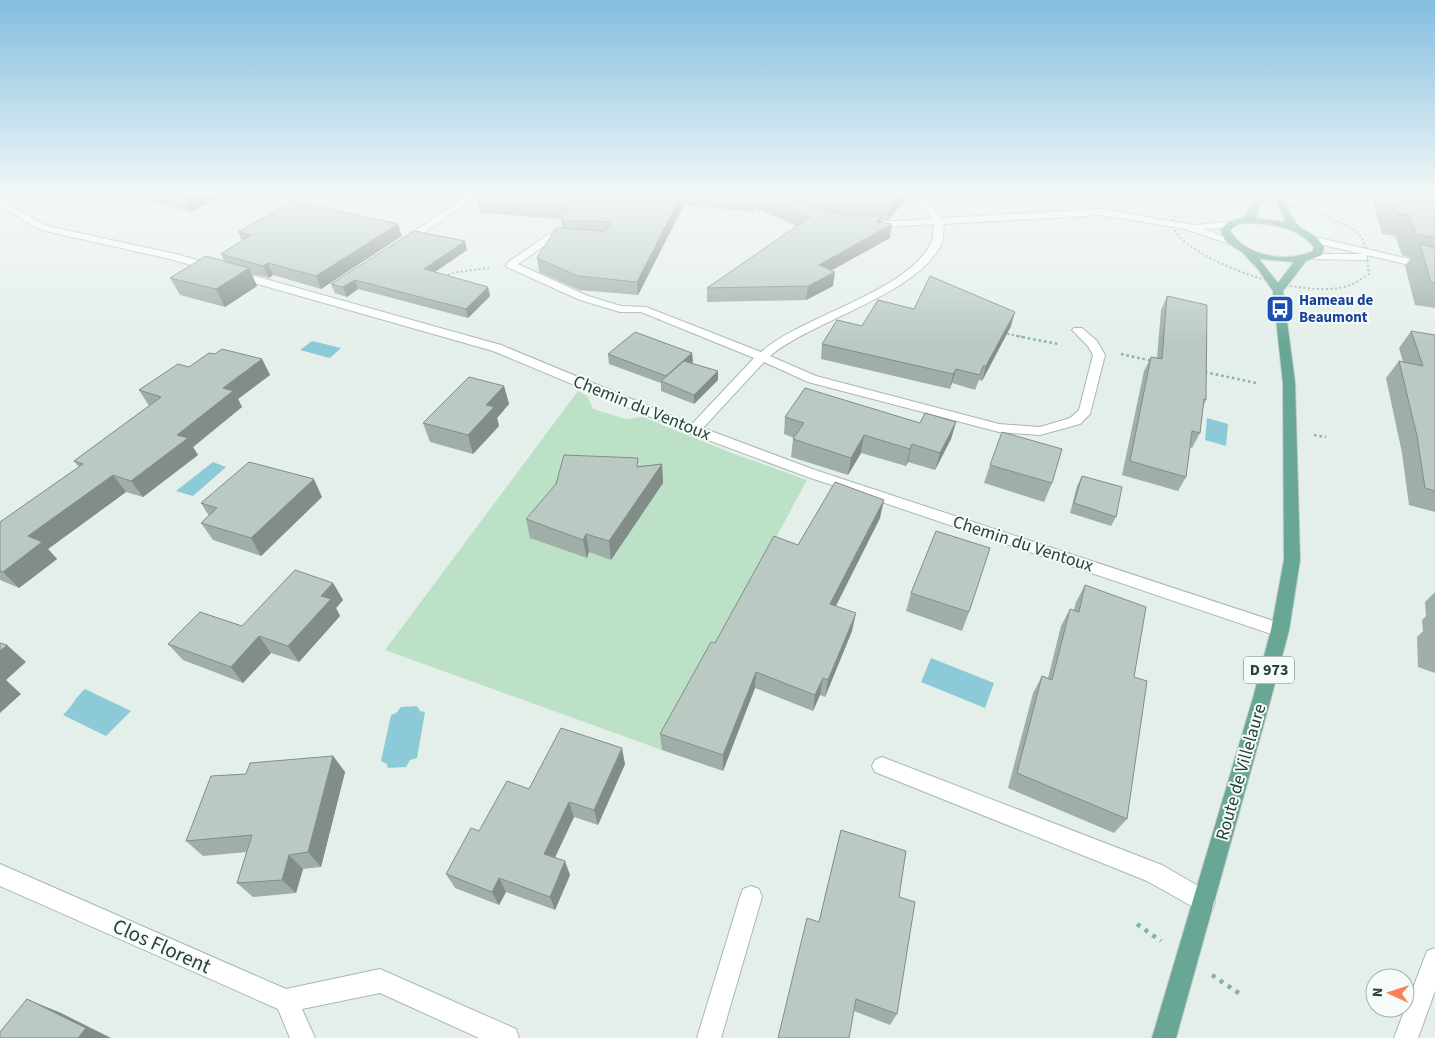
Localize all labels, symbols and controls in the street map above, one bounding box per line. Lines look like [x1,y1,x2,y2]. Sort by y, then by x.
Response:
place label: Hameau de Beaumont [1299,290,1373,328]
bus stop icon: Hameau de Beaumont [1265,294,1295,324]
street label: Chemin du Ventoux [569,369,715,447]
street label: Chemin du Ventoux [950,509,1096,579]
road number: D 973 [1244,656,1294,684]
street label: Route de Villelaure [1210,701,1272,843]
street label: Clos Florent [108,911,216,981]
north arrow [1365,968,1415,1018]
text: N [1368,987,1388,998]

